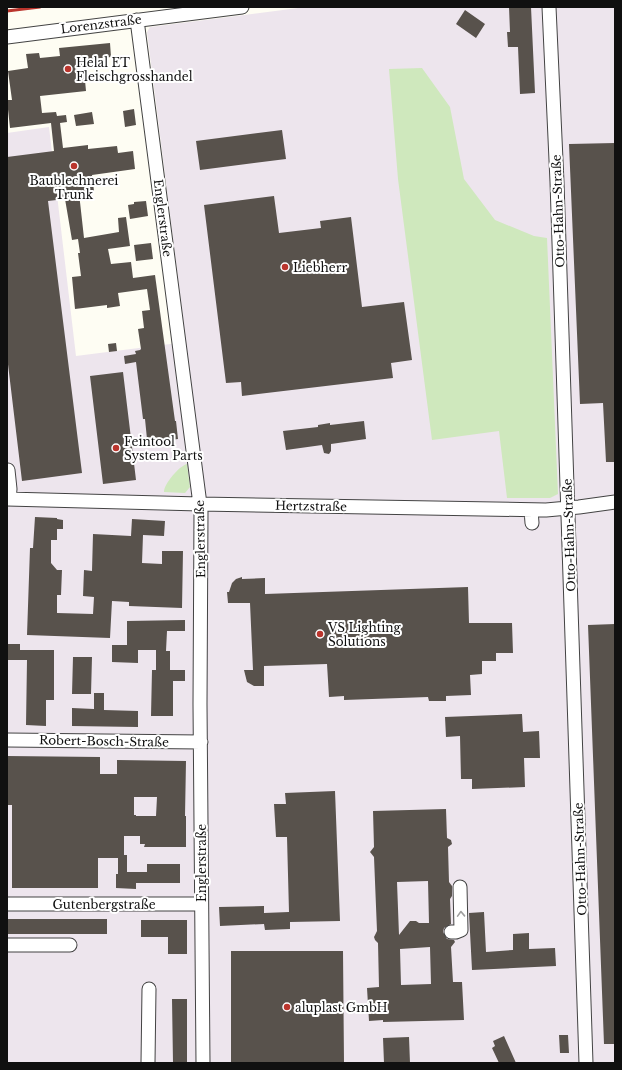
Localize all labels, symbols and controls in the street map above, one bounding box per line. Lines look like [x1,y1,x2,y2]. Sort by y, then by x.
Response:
street label: Lorenzstraße [60,12,142,36]
place label: Helal ET Fleischgrosshandel [76,55,193,84]
marker: Helal ET Fleischgrosshandel [63,64,73,74]
street label: Otto-Hahn-Straße [549,154,567,268]
marker: Baublechnerei Trunk [69,161,79,171]
place label: Baublechnerei Trunk [30,173,118,202]
street label: Englerstraße [151,178,175,258]
place label: Liebherr [293,260,347,275]
marker: Liebherr [280,262,290,272]
place label: Feintool System Parts [124,434,203,463]
marker: Feintool System Parts [111,443,121,453]
street label: Otto-Hahn-Straße [560,478,578,592]
street label: Hertzstraße [275,498,347,514]
street label: Englerstraße [192,500,208,578]
place label: VS Lighting Solutions [327,620,402,649]
marker: VS Lighting Solutions [315,629,325,639]
street label: Robert-Bosch-Straße [39,732,169,750]
street label: Otto-Hahn-Straße [571,802,589,916]
street label: Englerstraße [194,824,209,902]
street label: Gutenbergstraße [52,897,156,912]
one-way arrow [456,911,465,917]
place label: aluplast GmbH [295,1000,388,1015]
marker: aluplast GmbH [282,1002,292,1012]

